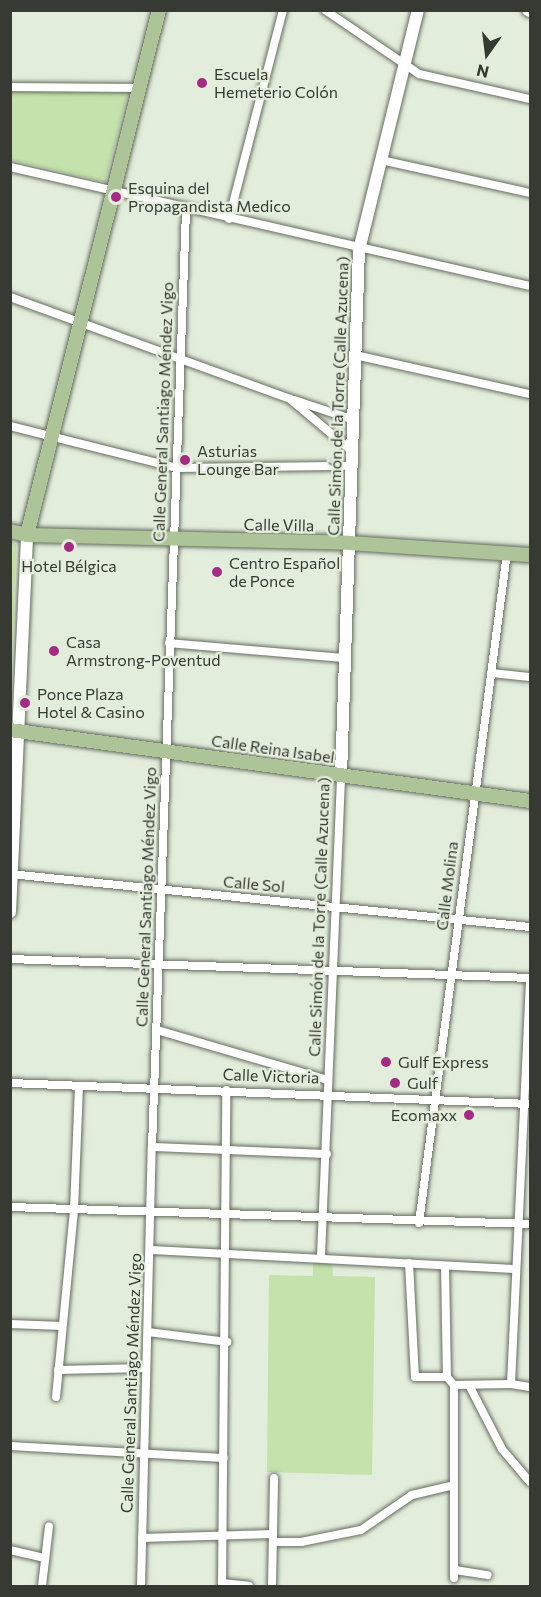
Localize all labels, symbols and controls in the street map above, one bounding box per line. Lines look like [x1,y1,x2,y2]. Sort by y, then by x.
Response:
north arrow [457,24,517,84]
text: N [474,61,491,83]
place label: Escuela Hemeterio Colón [214,64,338,102]
marker: Escuela Hemeterio Colón [195,76,209,90]
place label: Esquina del Propagandista Medico [128,178,291,216]
marker: Esquina del Propagandista Medico [109,190,123,204]
street label: Calle Simón de la Torre (Calle Azucena) [324,256,352,536]
street label: Calle General Santiago Méndez Vigo [149,282,177,542]
place label: Asturias Lounge Bar [197,441,279,479]
marker: Asturias Lounge Bar [178,453,192,467]
street label: Calle Villa [244,515,314,535]
marker: Hotel Bélgica [62,540,76,554]
place label: Centro Español de Ponce [229,553,340,591]
place label: Hotel Bélgica [21,556,117,576]
marker: Centro Español de Ponce [210,565,224,579]
place label: Casa Armstrong-Poventud [66,632,220,670]
marker: Casa Armstrong-Poventud [47,644,61,658]
place label: Ponce Plaza Hotel & Casino [37,684,145,722]
marker: Ponce Plaza Hotel & Casino [18,696,32,710]
street label: Calle Reina Isabel [210,731,336,767]
street label: Calle General Santiago Méndez Vigo [132,767,160,1027]
street label: Calle Simón de la Torre (Calle Azucena) [305,777,333,1057]
street label: Calle Molina [432,840,462,932]
street label: Calle Sol [222,872,286,896]
place label: Gulf Express [398,1052,489,1072]
marker: Gulf Express [379,1055,393,1069]
street label: Calle Victoria [222,1065,320,1087]
place label: Gulf [407,1073,438,1093]
marker: Gulf [388,1076,402,1090]
place label: Ecomaxx [391,1105,457,1125]
marker: Ecomaxx [462,1108,476,1122]
street label: Calle General Santiago Méndez Vigo [117,1253,145,1513]

